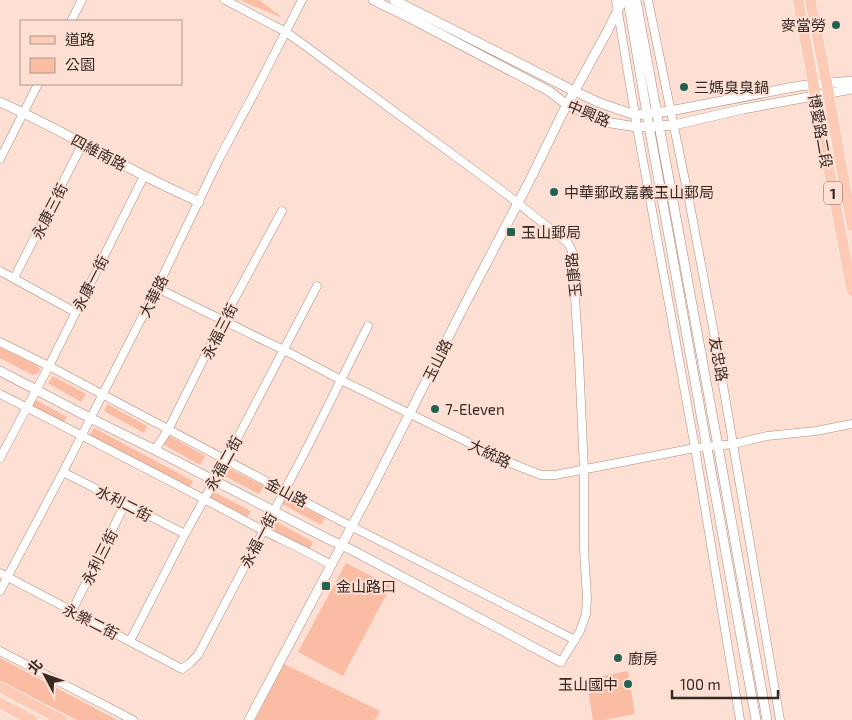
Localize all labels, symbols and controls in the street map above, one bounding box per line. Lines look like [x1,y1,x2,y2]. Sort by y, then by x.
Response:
place label: 麥當勞 [781,16,826,34]
marker: 麥當勞 [830,19,842,31]
legend [20,20,182,85]
text: 道路 [65,30,95,48]
text: 公園 [65,55,95,73]
place label: 三媽臭臭鍋 [694,78,769,96]
marker: 三媽臭臭鍋 [678,81,690,93]
street label: 博愛路二段 [806,92,836,170]
street label: 中興路 [565,96,613,130]
street label: 四維南路 [68,130,130,174]
street label: 永康三街 [27,180,71,242]
road number: 1 [824,182,842,204]
place label: 中華郵政嘉義玉山郵局 [564,183,714,201]
marker: 中華郵政嘉義玉山郵局 [548,186,560,198]
place label: 玉山郵局 [521,223,581,241]
marker: 玉山郵局 [505,226,517,238]
street label: 永康一街 [68,252,112,314]
street label: 玉康路 [562,252,584,298]
street label: 大華路 [135,272,171,320]
street label: 永福三街 [197,300,241,362]
street label: 友忠路 [706,335,732,383]
street label: 玉山路 [419,336,455,384]
place label: 7-Eleven [445,400,505,418]
marker: 7-Eleven [429,403,441,415]
street label: 永福二街 [201,432,245,494]
street label: 大統路 [466,435,514,471]
street label: 金山路 [263,473,311,511]
street label: 水利二街 [93,481,155,525]
street label: 永福一街 [236,509,280,571]
street label: 永利三街 [77,526,121,588]
place label: 金山路口 [336,577,396,595]
marker: 金山路口 [320,580,332,592]
street label: 永樂二街 [60,599,122,643]
place label: 廚房 [628,649,658,667]
north arrow [20,650,70,700]
marker: 廚房 [612,652,624,664]
text: 北 [24,655,46,677]
scale bar [672,668,778,700]
place label: 玉山國中 [558,675,618,693]
text: 100 m [680,675,721,693]
marker: 玉山國中 [622,678,634,690]

